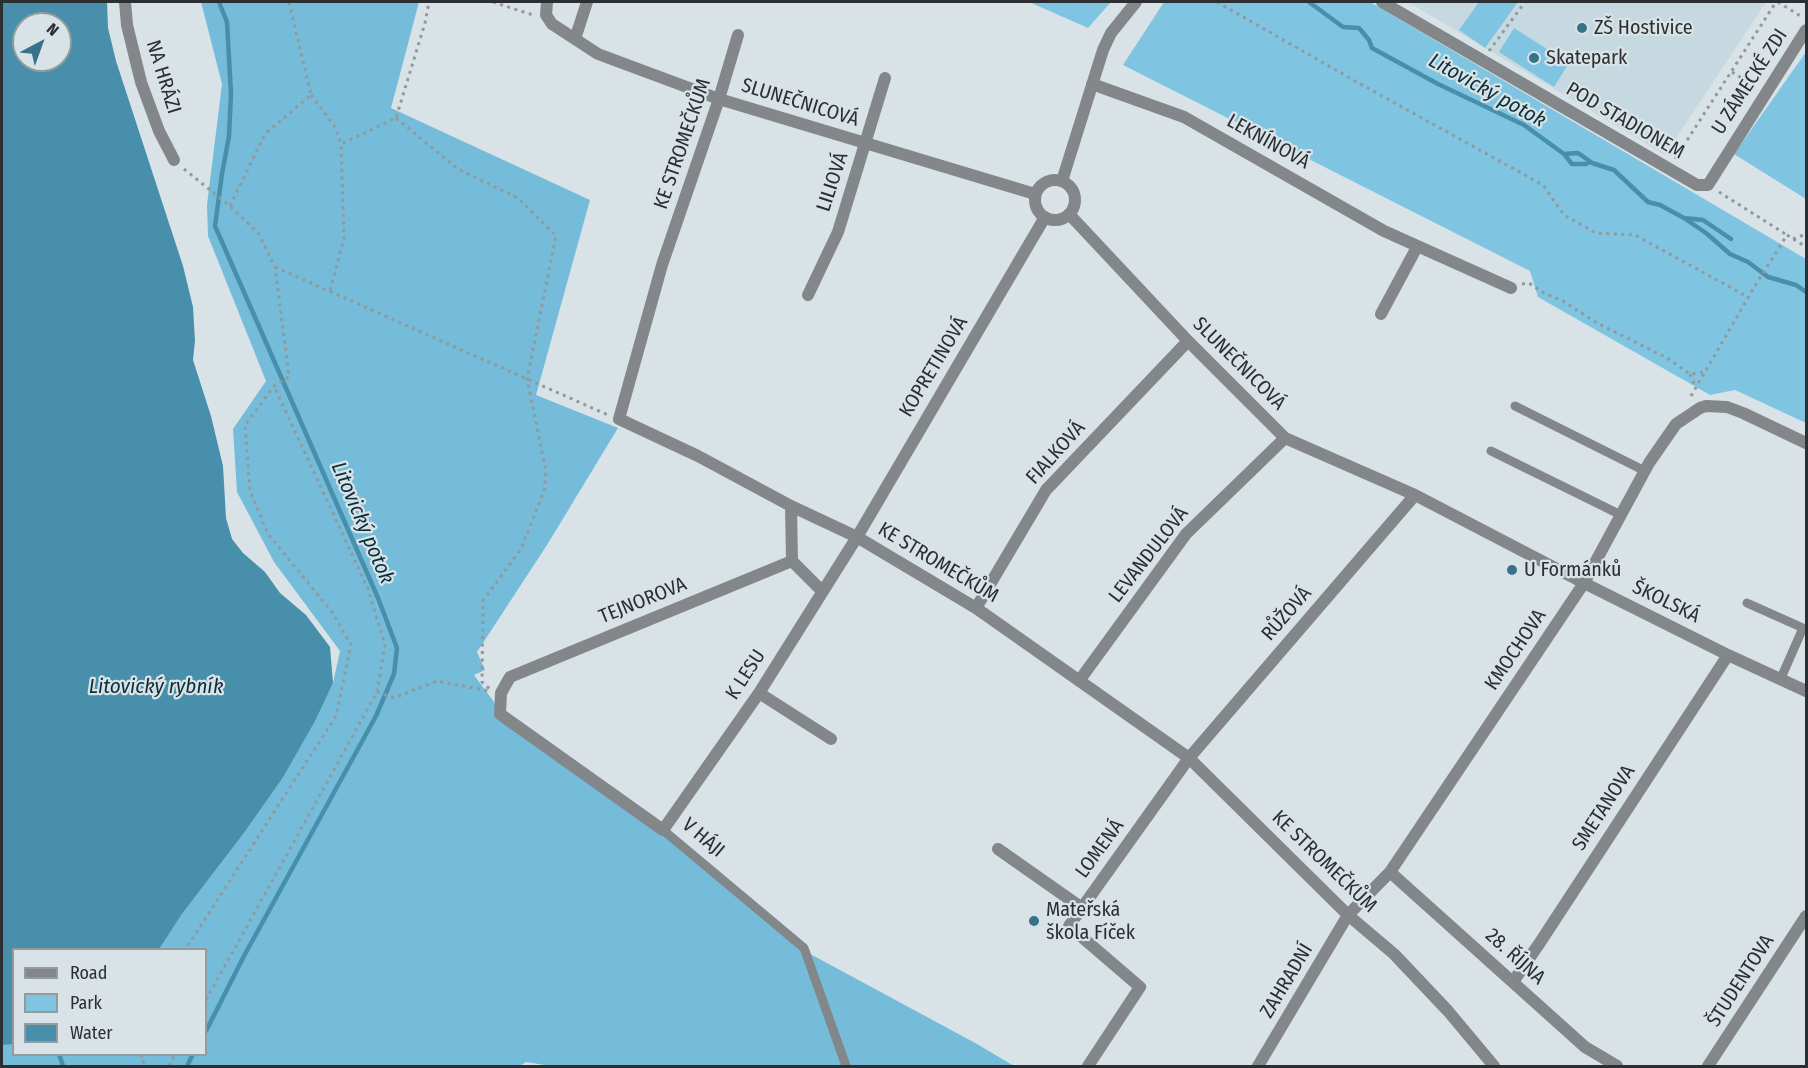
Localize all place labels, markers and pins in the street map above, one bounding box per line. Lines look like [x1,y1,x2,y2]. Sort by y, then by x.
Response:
place label: ZŠ Hostivice [1594,16,1693,40]
marker: ZŠ Hostivice [1575,21,1589,35]
place label: Skatepark [1546,46,1627,70]
marker: Skatepark [1527,51,1541,65]
place label: U Formánků [1524,558,1621,582]
marker: U Formánků [1505,563,1519,577]
place label: Mateřská škola Fíček [1046,898,1135,945]
marker: Mateřská škola Fíček [1027,914,1041,928]

